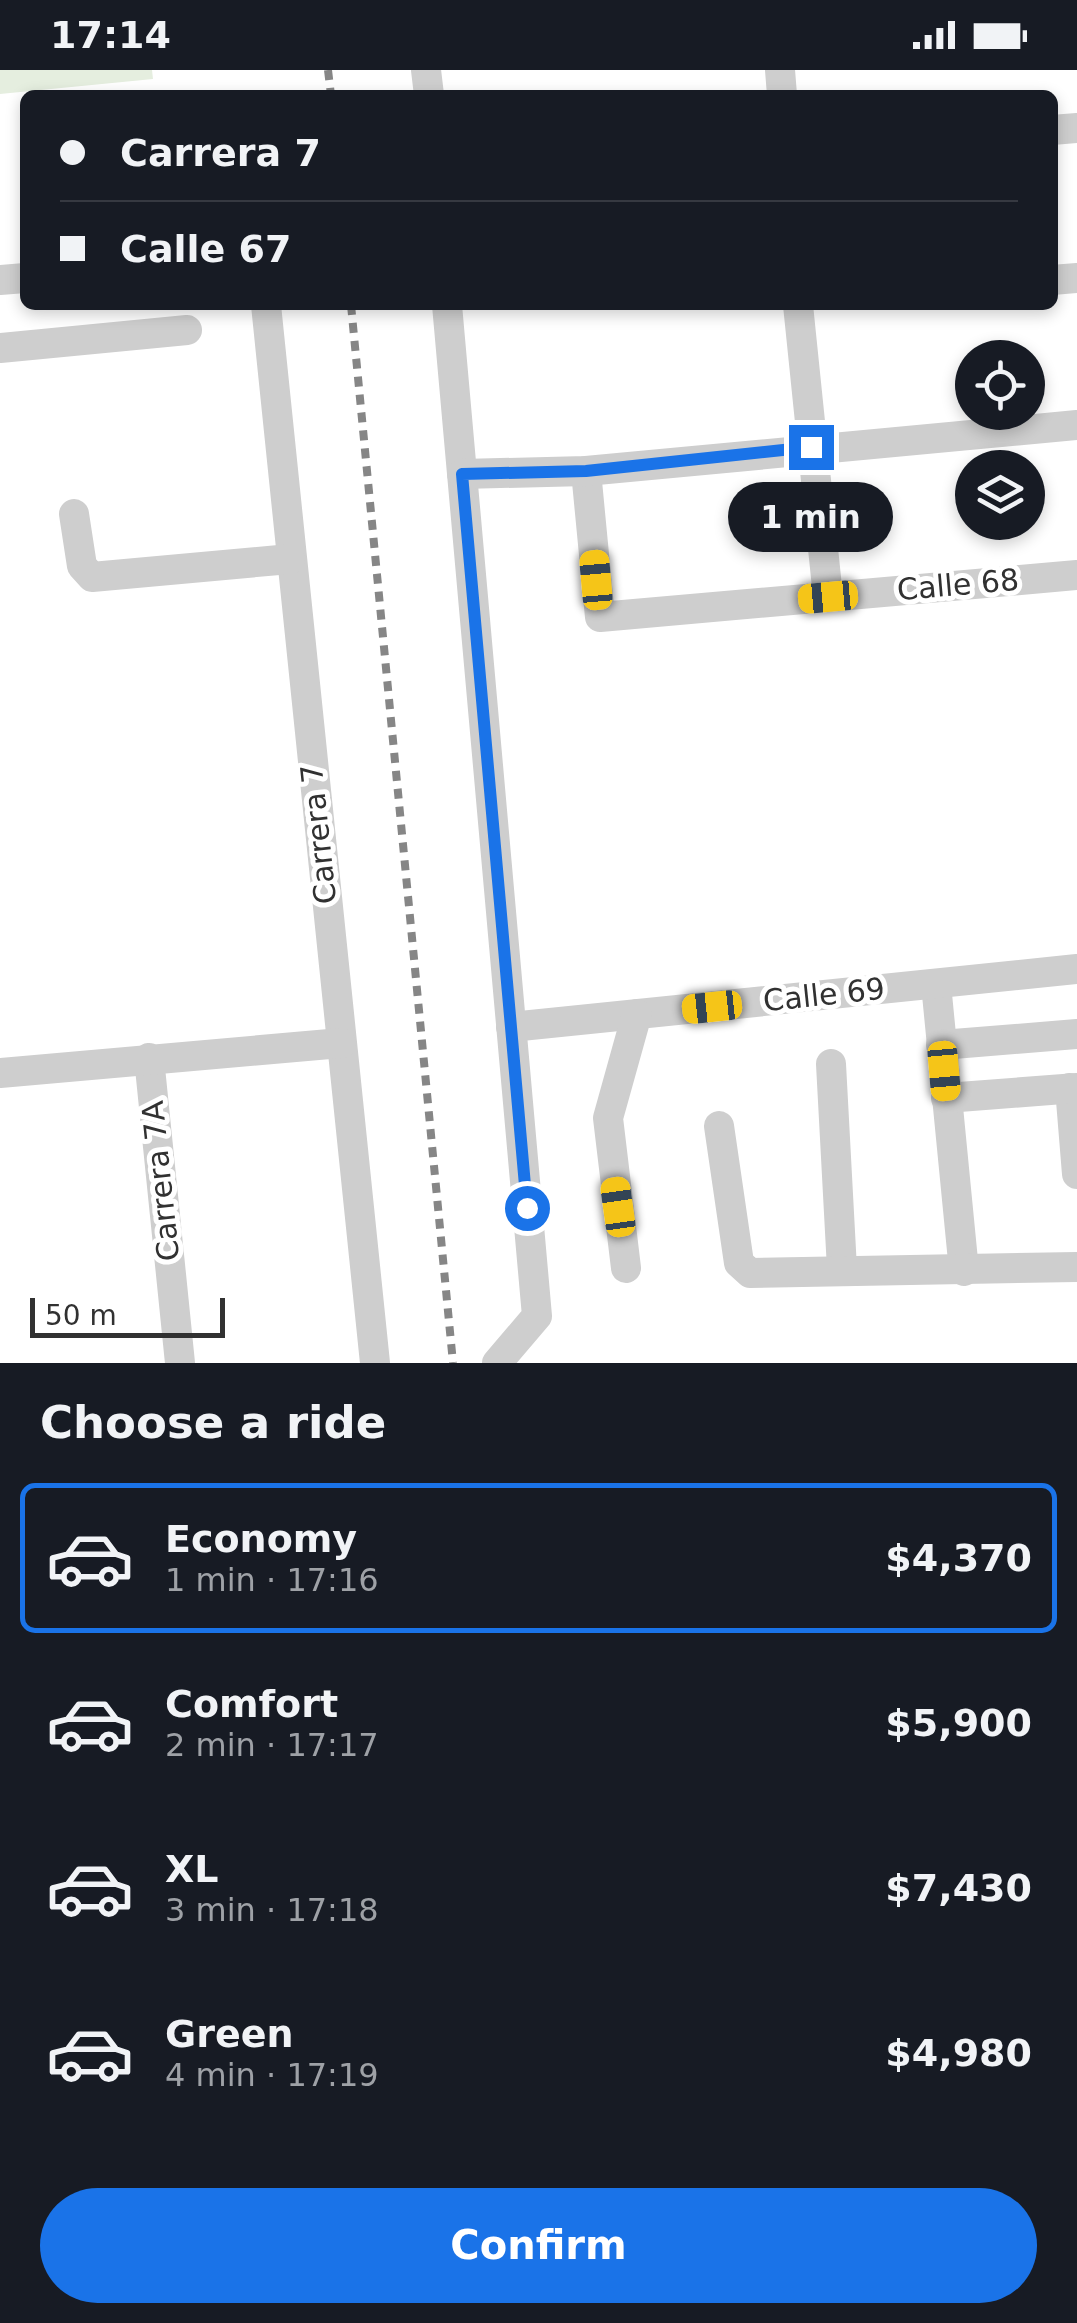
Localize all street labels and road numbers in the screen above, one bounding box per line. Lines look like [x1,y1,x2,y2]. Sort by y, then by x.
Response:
street label: Calle 68 [896,562,1020,607]
street label: Carrera 7 [294,762,343,906]
street label: Calle 69 [761,971,887,1018]
street label: Carrera 7A [135,1099,186,1263]

